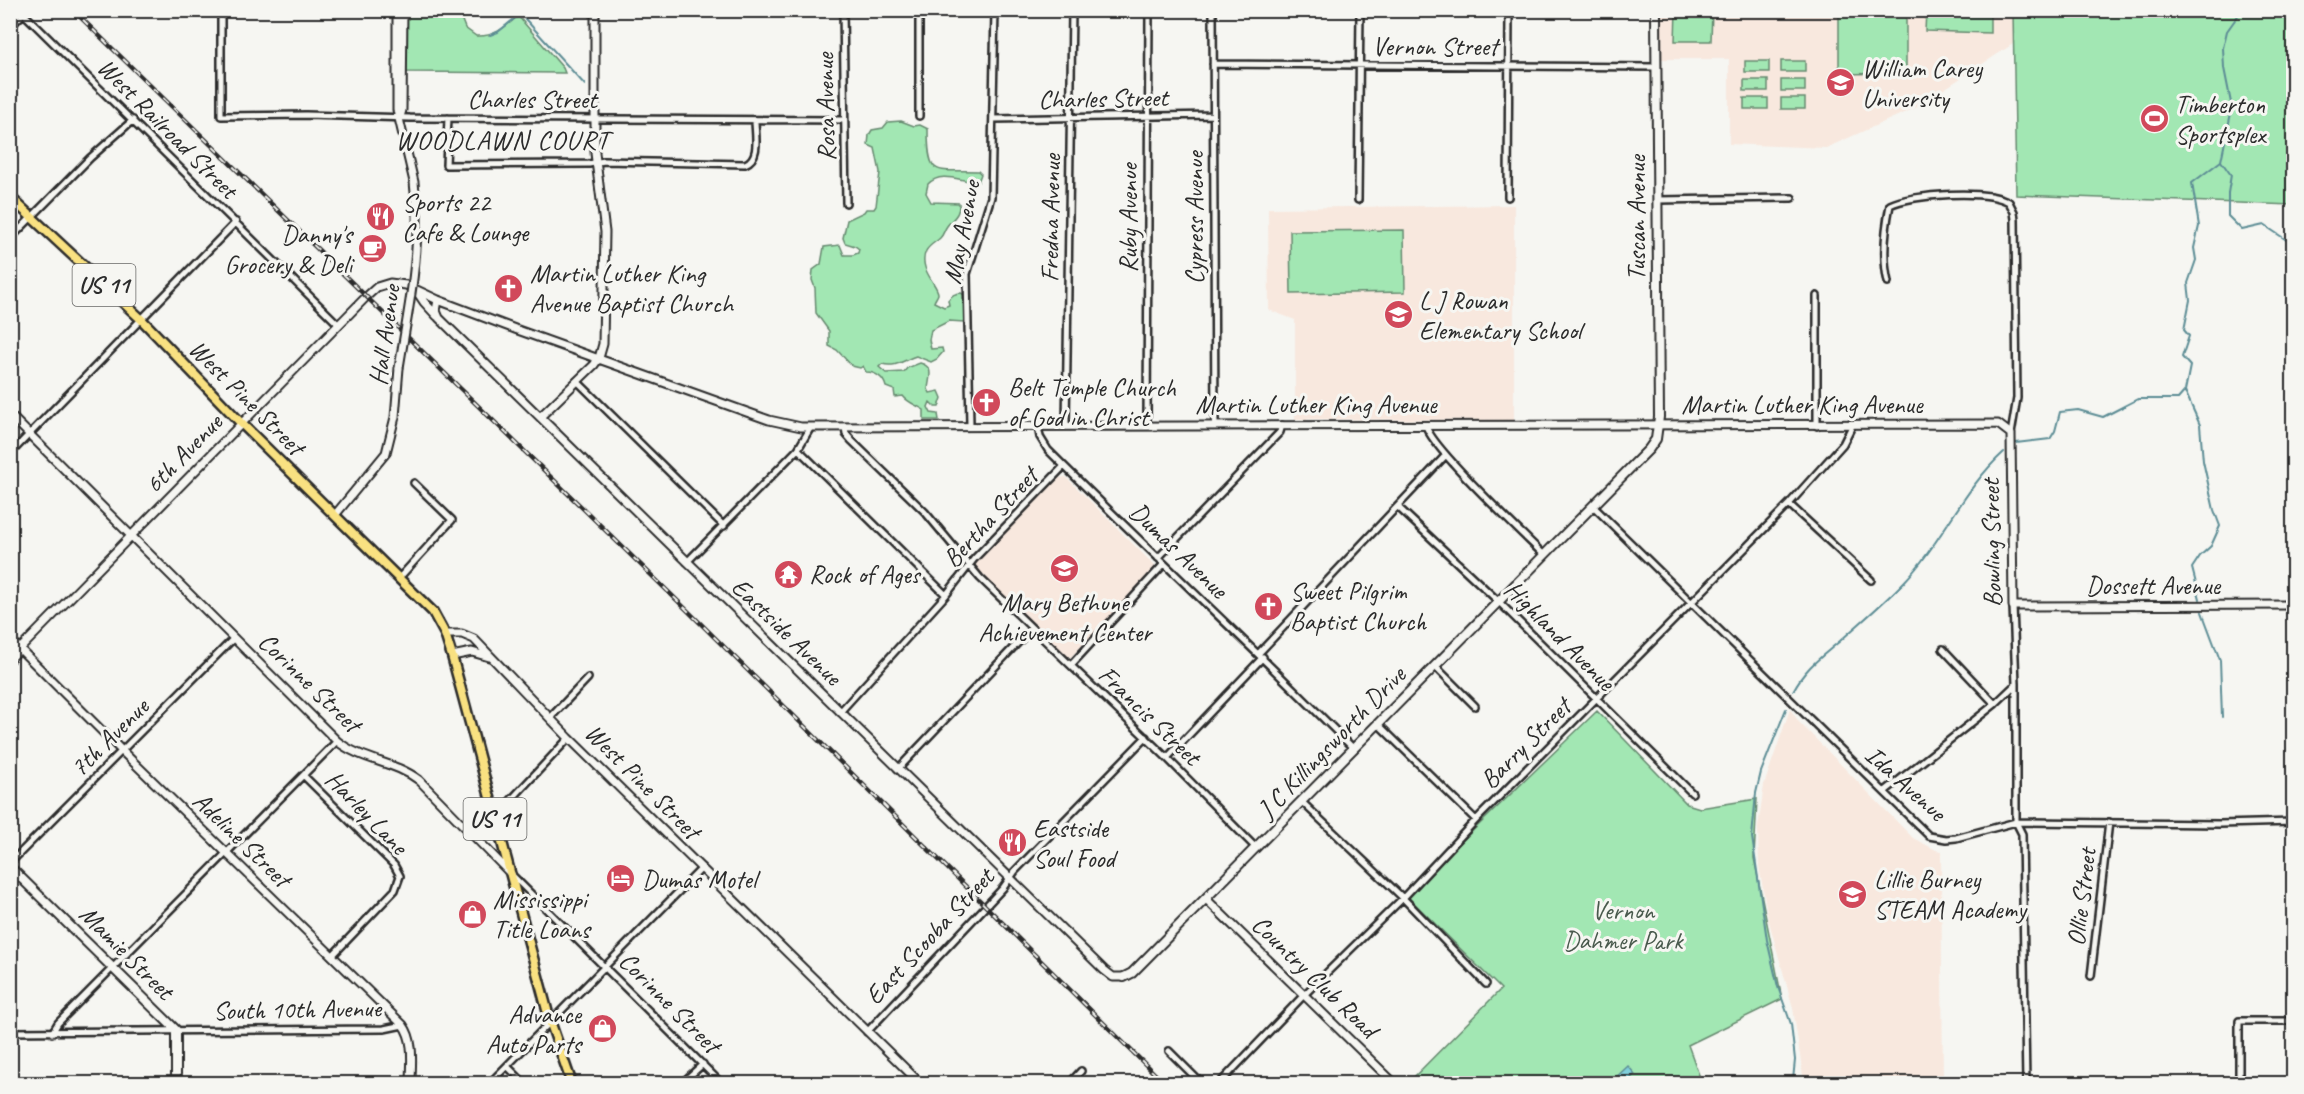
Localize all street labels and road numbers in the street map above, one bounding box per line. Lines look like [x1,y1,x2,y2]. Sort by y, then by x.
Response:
street label: Vernon Street [1372,30,1501,63]
street label: West Railroad Street [90,51,247,207]
street label: Rosa Avenue [808,51,843,161]
street label: Charles Street [1038,81,1170,116]
street label: Charles Street [467,83,599,116]
street label: Cypress Avenue [1178,149,1211,284]
street label: Fredna Avenue [1033,152,1068,282]
street label: Tuscan Avenue [1620,154,1653,281]
street label: Ruby Avenue [1112,161,1145,272]
street label: May Avenue [935,175,988,287]
road number: US 11 [72,264,136,306]
street label: Hall Avenue [361,280,408,387]
street label: West Pine Street [182,333,314,465]
street label: Martin Luther King Avenue [1196,388,1438,421]
street label: Martin Luther King Avenue [1682,388,1924,421]
street label: 6th Avenue [137,405,230,500]
street label: Bertha Street [936,458,1047,574]
street label: Bowling Street [1974,476,2009,608]
street label: Dumas Avenue [1122,495,1236,607]
street label: Dossett Avenue [2086,569,2222,602]
street label: Eastside Avenue [724,570,850,693]
street label: Highland Avenue [1497,573,1623,699]
street label: Corinne Street [251,625,370,742]
street label: Francis Street [1092,658,1209,774]
street label: J C Killingsworth Drive [1249,658,1414,827]
street label: Barry Street [1473,689,1580,796]
street label: 7th Avenue [63,690,157,784]
street label: West Pine Street [578,717,710,849]
street label: Ida Avenue [1858,738,1955,830]
street label: Harley Lane [318,763,417,863]
street label: Adeline Street [186,784,300,897]
road number: US 11 [464,798,526,840]
street label: Ollie Street [2059,844,2104,948]
street label: East Scooba Street [858,860,1003,1011]
street label: Mamie Street [72,898,183,1008]
street label: Country Club Road [1245,908,1387,1047]
street label: Corinne Street [612,945,730,1063]
street label: South 10th Avenue [213,992,383,1027]

